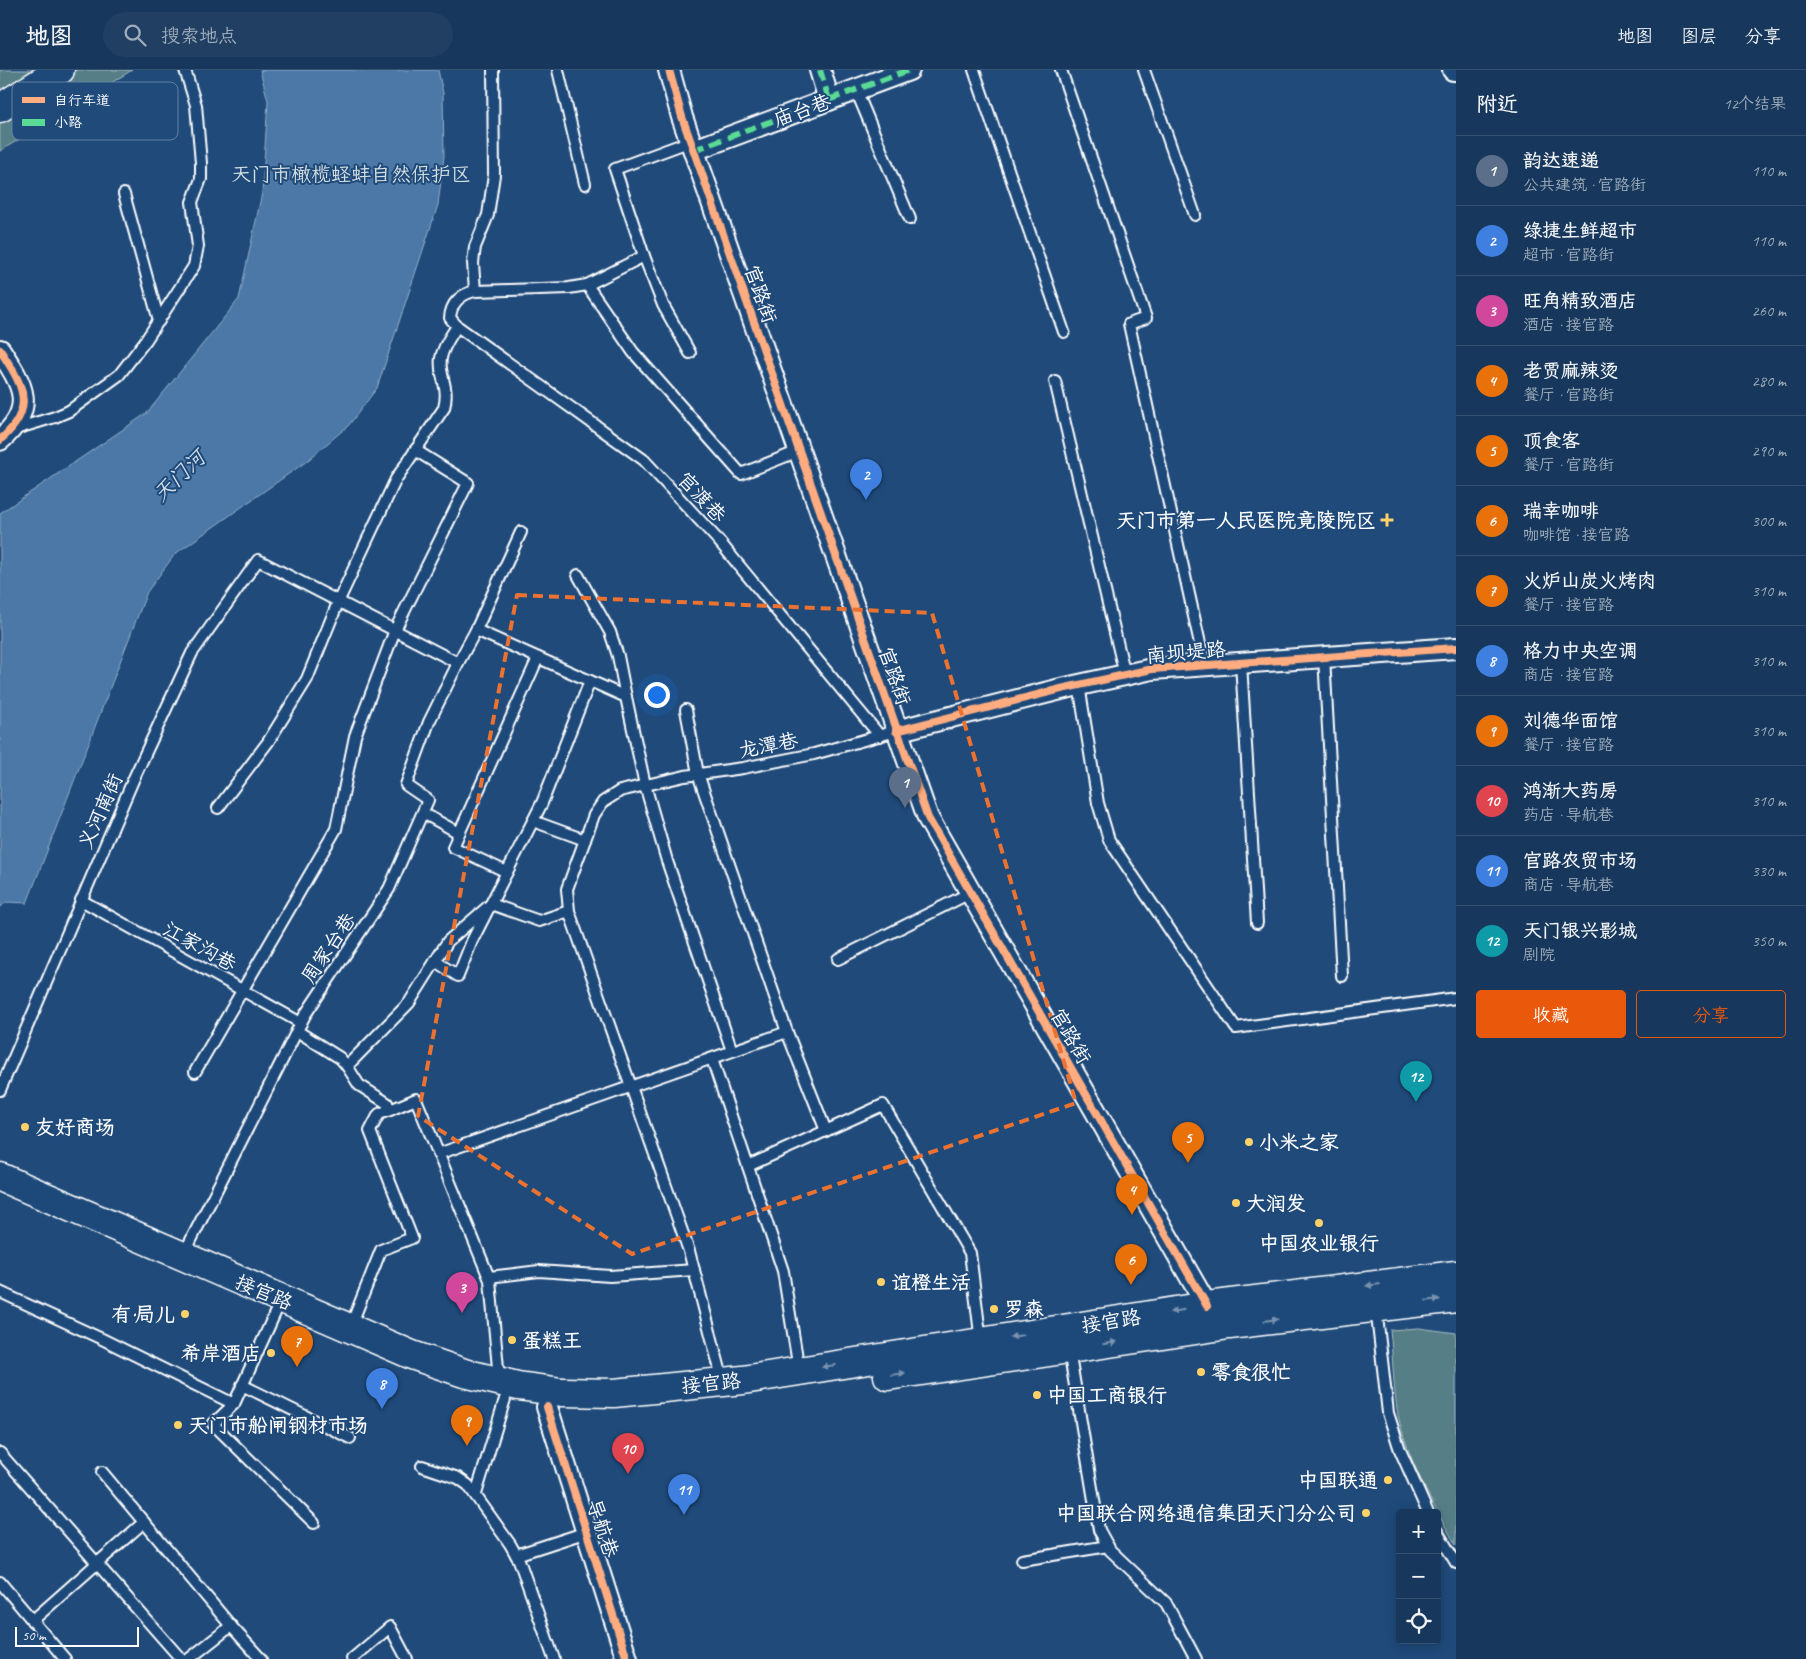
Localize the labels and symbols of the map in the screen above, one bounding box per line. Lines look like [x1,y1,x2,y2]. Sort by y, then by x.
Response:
legend [12,82,178,140]
street label: 庙台巷 [770,88,836,132]
text: 自行车道 [54,92,110,109]
text: 小路 [54,114,82,131]
park label: 天门市橄榄蛏蚌自然保护区 [231,162,471,187]
street label: 官路街 [739,262,782,327]
water label: 天门河 [147,443,213,507]
pin: 2 [850,459,882,500]
street label: 官渡巷 [672,467,732,529]
place label: 天门市第一人民医院竟陵院区 [1116,508,1376,533]
marker: 天门市第一人民医院竟陵院区 [1380,513,1394,527]
street label: 南坝堤路 [1145,636,1228,668]
street label: 官路街 [873,644,916,709]
your location [644,682,670,708]
street label: 龙潭巷 [736,727,801,763]
pin: 1 [889,767,921,808]
street label: 义河南街 [73,770,128,853]
street label: 周家台巷 [296,907,362,988]
street label: 江家沟巷 [159,916,242,977]
street label: 官路街 [1045,1004,1096,1068]
pin: 12 [1400,1061,1432,1102]
place label: 友好商场 [35,1115,115,1140]
marker: 友好商场 [19,1121,31,1133]
pin: 5 [1172,1122,1204,1163]
place label: 小米之家 [1259,1130,1339,1155]
marker: 小米之家 [1243,1136,1255,1148]
pin: 4 [1116,1174,1148,1215]
place label: 大润发 [1246,1191,1306,1216]
marker: 大润发 [1230,1197,1242,1209]
marker: 中国农业银行 [1313,1217,1325,1229]
place label: 中国农业银行 [1259,1231,1379,1256]
pin: 6 [1115,1244,1147,1285]
street label: 接官路 [231,1269,297,1316]
place label: 谊橙生活 [891,1270,971,1295]
pin: 3 [446,1272,478,1313]
marker: 谊橙生活 [875,1276,887,1288]
one-way arrow [1365,1282,1381,1290]
one-way arrow [1425,1296,1441,1304]
place label: 罗森 [1004,1297,1044,1322]
place label: 有·局儿 [111,1302,175,1327]
marker: 罗森 [988,1303,1000,1315]
street label: 接官路 [1079,1304,1144,1339]
one-way arrow [1169,1307,1185,1315]
marker: 有·局儿 [179,1308,191,1320]
one-way arrow [1264,1316,1280,1324]
pin: 7 [281,1326,313,1367]
place label: 蛋糕王 [522,1328,582,1353]
one-way arrow [1008,1333,1024,1341]
marker: 蛋糕王 [506,1334,518,1346]
one-way arrow [1103,1339,1119,1347]
place label: 希岸酒店 [181,1341,261,1366]
marker: 希岸酒店 [265,1347,277,1359]
place label: 零食很忙 [1211,1360,1291,1385]
one-way arrow [820,1362,836,1370]
marker: 零食很忙 [1195,1366,1207,1378]
pin: 8 [366,1368,398,1409]
street label: 接官路 [680,1368,743,1399]
one-way arrow [890,1370,906,1378]
place label: 中国工商银行 [1047,1383,1167,1408]
marker: 中国工商银行 [1031,1389,1043,1401]
pin: 9 [451,1405,483,1446]
place label: 天门市船闸钢材市场 [188,1413,368,1438]
marker: 天门市船闸钢材市场 [172,1419,184,1431]
pin: 10 [612,1433,644,1474]
place label: 中国联通 [1298,1468,1378,1493]
pin: 11 [668,1474,700,1515]
marker: 中国联通 [1382,1474,1394,1486]
street label: 导航巷 [581,1496,624,1561]
place label: 中国联合网络通信集团天门分公司 [1056,1501,1356,1526]
marker: 中国联合网络通信集团天门分公司 [1360,1507,1372,1519]
scale bar [15,1624,139,1647]

